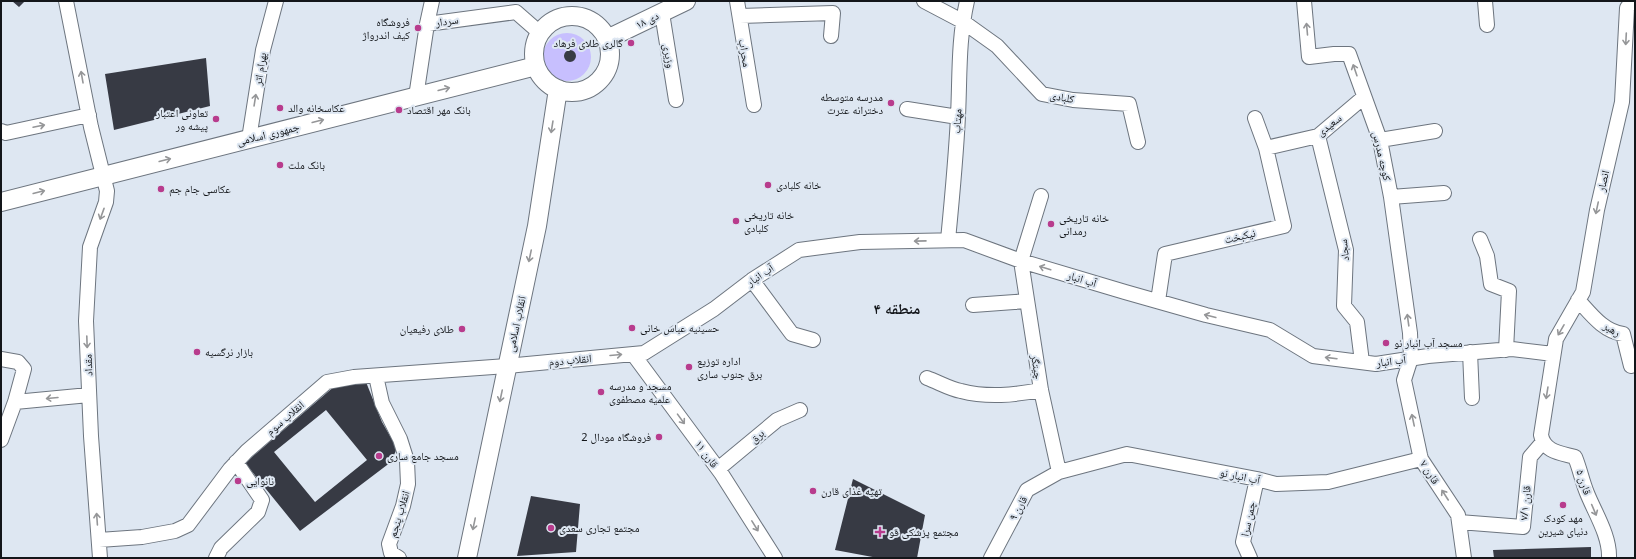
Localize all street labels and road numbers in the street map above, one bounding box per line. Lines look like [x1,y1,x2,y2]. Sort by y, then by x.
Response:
street label: ۱۸ دی [633,7,661,32]
street label: سردار [433,11,459,30]
street label: محراب [736,38,755,68]
street label: وزیری [660,43,679,69]
street label: بهرام اتر [249,51,270,88]
street label: کلبادی [1049,87,1076,106]
street label: مهتاب [948,108,965,134]
street label: سعیدی [1313,110,1344,139]
street label: جمهوری اسلامی [235,119,301,149]
street label: کوچه مدرس [1370,130,1396,182]
street label: انصار [1593,169,1612,194]
street label: نیکبخت [1223,225,1257,246]
street label: سجاد [1335,238,1352,262]
street label: آب انبار [742,260,776,290]
street label: آب انبار [1065,267,1099,290]
street label: انقلاب اسلامی [502,294,529,353]
street label: رهبر [1600,317,1624,339]
street label: انقلاب دوم [548,350,592,369]
street label: آب انبار [1374,351,1407,370]
street label: چیتگر [1028,353,1047,380]
street label: مقداد [80,354,95,376]
street label: انقلاب سوم [262,397,307,438]
street label: برق [746,425,767,446]
street label: قارن ۱۱ [692,437,723,471]
street label: قارن ٧ [1417,457,1444,487]
street label: آب انبار نو [1219,464,1262,487]
street label: قارن ۵ [1573,467,1596,497]
street label: قارن ۷/۱ [1515,484,1534,521]
street label: انقلاب پنجم [384,489,414,539]
street label: قارن ٩ [1005,492,1031,523]
street label: چمن سرا [1237,500,1259,538]

